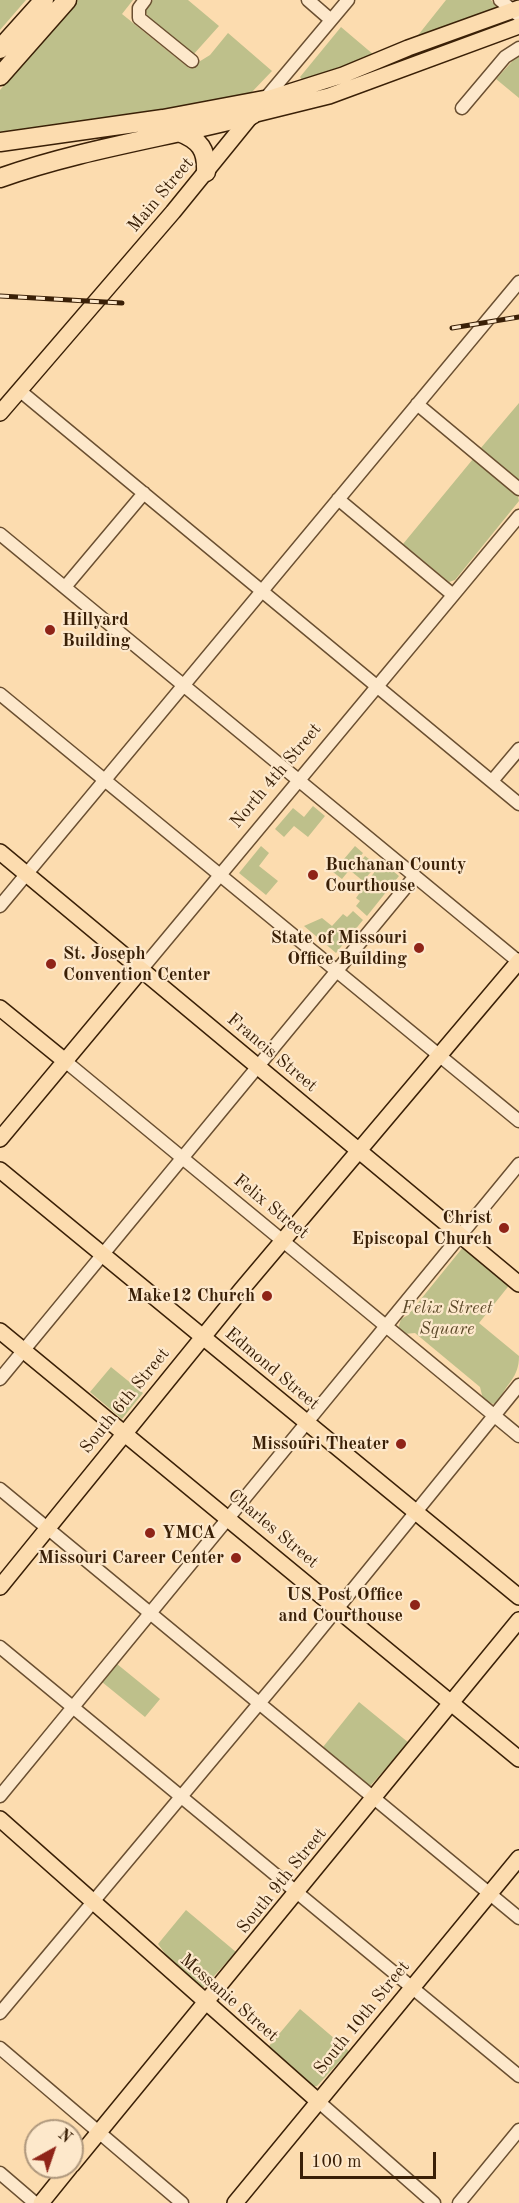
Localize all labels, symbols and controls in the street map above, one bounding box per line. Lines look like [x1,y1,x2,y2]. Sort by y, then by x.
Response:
street label: Main Street [123,153,199,237]
place label: Hillyard Building [62,609,131,652]
marker: Hillyard Building [43,623,57,637]
street label: North 4th Street [226,719,326,833]
place label: Buchanan County Courthouse [325,854,466,896]
marker: Buchanan County Courthouse [306,868,320,882]
place label: State of Missouri Office Building [271,927,407,970]
marker: State of Missouri Office Building [412,941,426,955]
place label: St. Joseph Convention Center [63,943,210,986]
marker: St. Joseph Convention Center [44,957,58,971]
street label: Francis Street [222,1009,322,1097]
street label: Felix Street [229,1170,313,1244]
place label: Christ Episcopal Church [352,1207,492,1250]
marker: Christ Episcopal Church [497,1221,511,1235]
place label: Make12 Church [127,1285,255,1307]
marker: Make12 Church [260,1289,274,1303]
park label: Felix Street Square [401,1297,493,1340]
street label: Edmond Street [220,1323,324,1415]
street label: South 6th Street [76,1344,174,1458]
place label: Missouri Theater [252,1433,389,1455]
marker: Missouri Theater [394,1437,408,1451]
street label: Charles Street [223,1485,323,1573]
place label: YMCA [162,1522,216,1544]
marker: YMCA [143,1526,157,1540]
place label: Missouri Career Center [38,1547,224,1569]
marker: Missouri Career Center [229,1551,243,1565]
place label: US Post Office and Courthouse [279,1584,403,1626]
marker: US Post Office and Courthouse [408,1598,422,1612]
street label: South 9th Street [233,1824,331,1938]
street label: Messanie Street [175,1949,283,2047]
street label: South 10th Street [309,1957,415,2079]
north arrow [24,2119,84,2179]
text: N [54,2127,74,2147]
scale bar [303,2140,440,2178]
text: 100 m [311,2153,362,2171]

